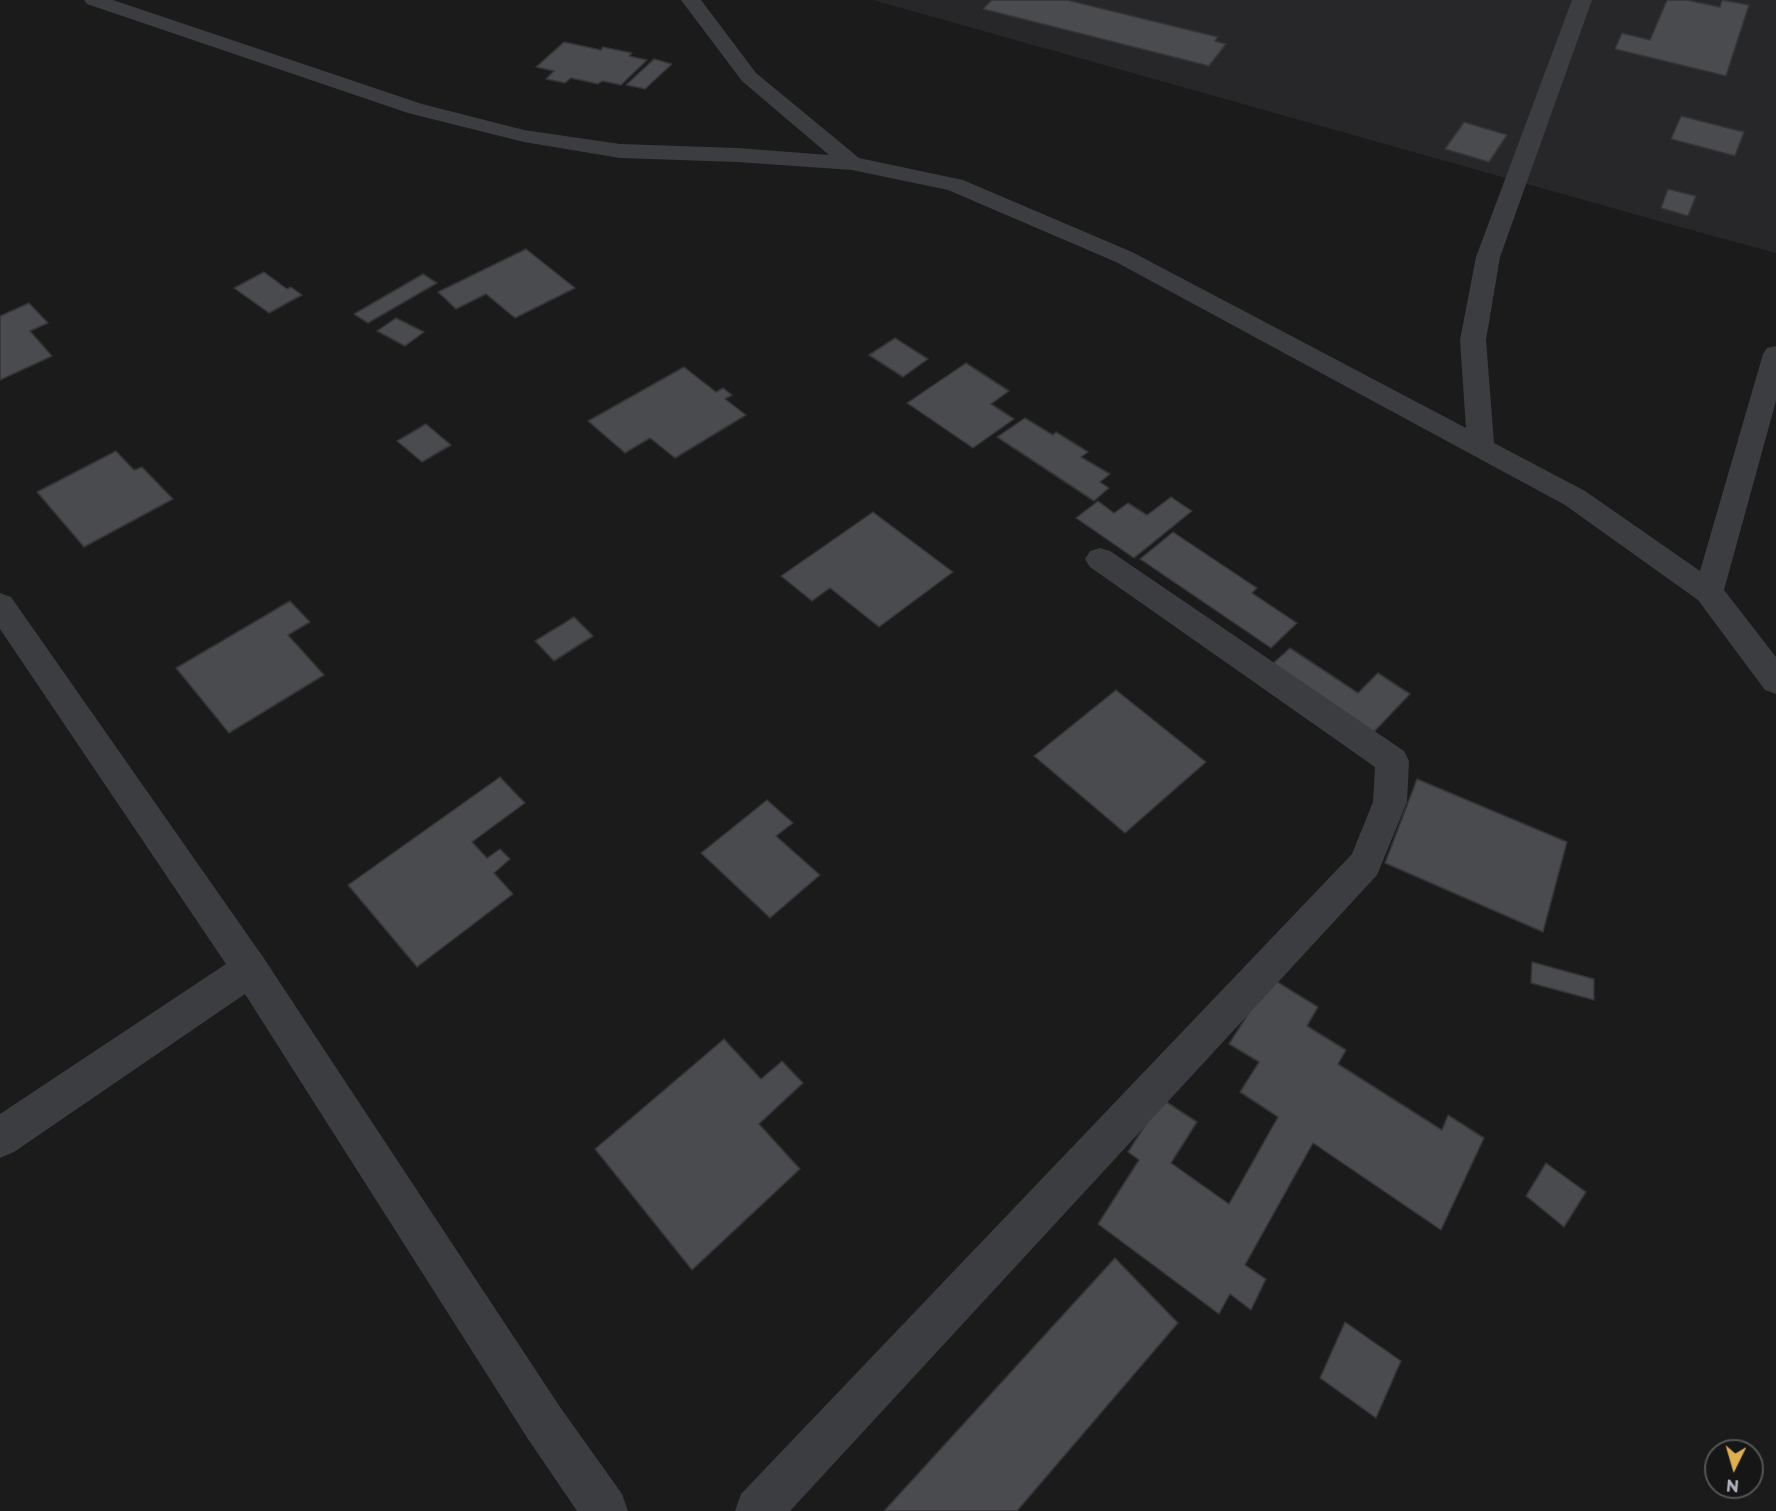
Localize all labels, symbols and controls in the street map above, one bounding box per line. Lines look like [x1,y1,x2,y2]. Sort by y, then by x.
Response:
north arrow [1704,1439,1764,1499]
text: N [1725,1475,1740,1495]

